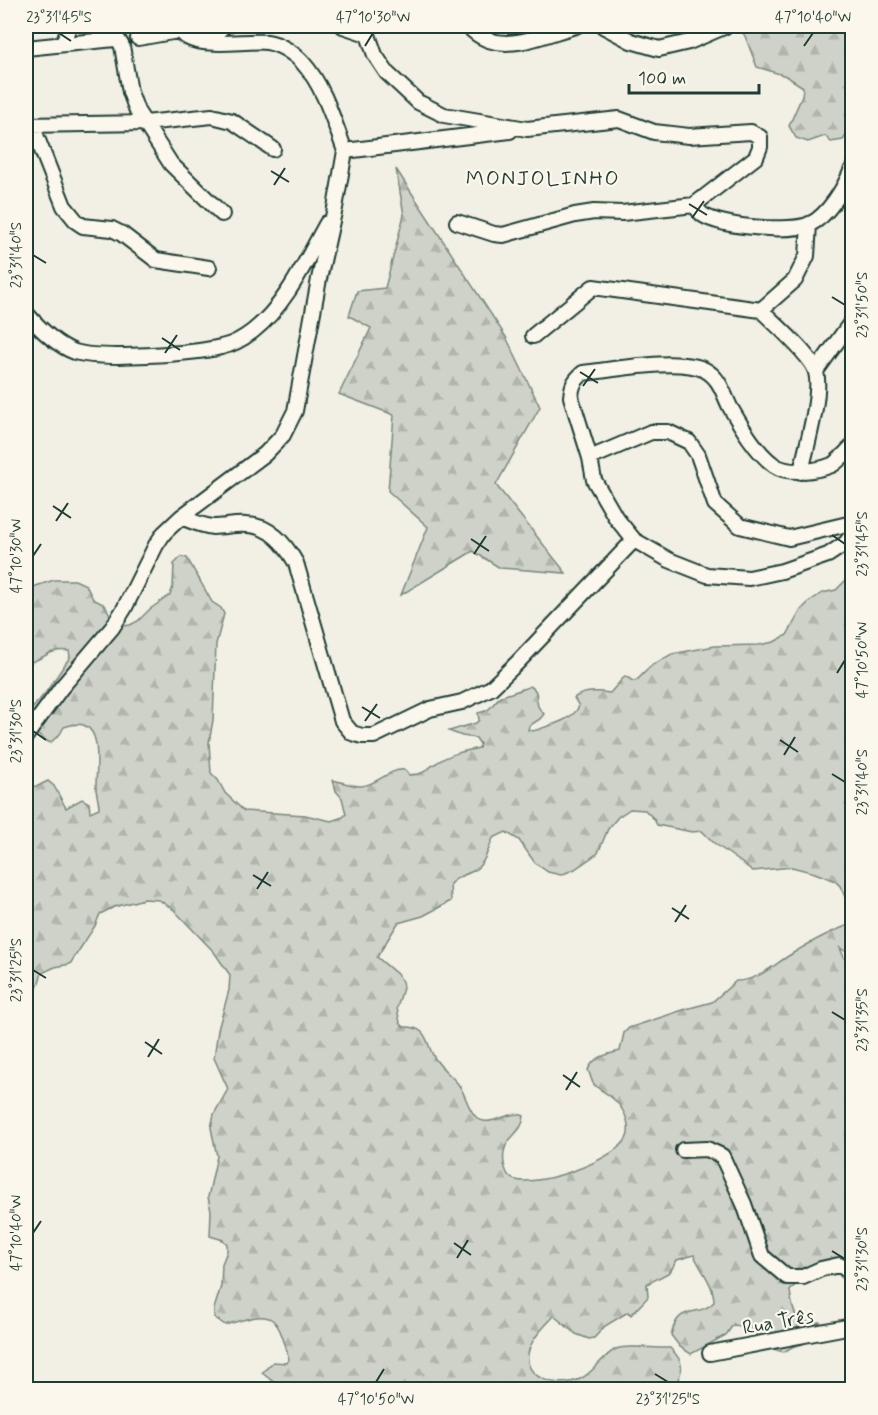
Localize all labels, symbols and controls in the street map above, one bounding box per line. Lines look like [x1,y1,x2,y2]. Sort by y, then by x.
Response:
text: 23°31'45"S [26,8,92,28]
text: 47°10'30"W [336,8,410,28]
text: 47°10'40"W [775,8,851,28]
scale bar [629,57,760,95]
text: 100 m [638,67,686,91]
district label: MONJOLINHO [466,165,620,193]
text: 23°31'40"S [7,222,27,288]
text: 23°31'50"S [853,272,873,338]
text: 23°31'45"S [853,511,873,577]
text: 47°10'30"W [7,519,27,593]
text: 47°10'50"W [853,622,873,698]
text: 23°31'30"S [7,699,27,763]
text: 23°31'40"S [853,749,873,815]
text: 23°31'25"S [7,938,27,1002]
text: 23°31'35"S [853,988,873,1052]
text: 47°10'40"W [7,1195,27,1271]
text: 23°31'30"S [853,1227,873,1291]
street label: Rua Três [740,1303,816,1342]
text: 47°10'50"W [338,1390,414,1410]
text: 23°31'25"S [636,1390,700,1410]

